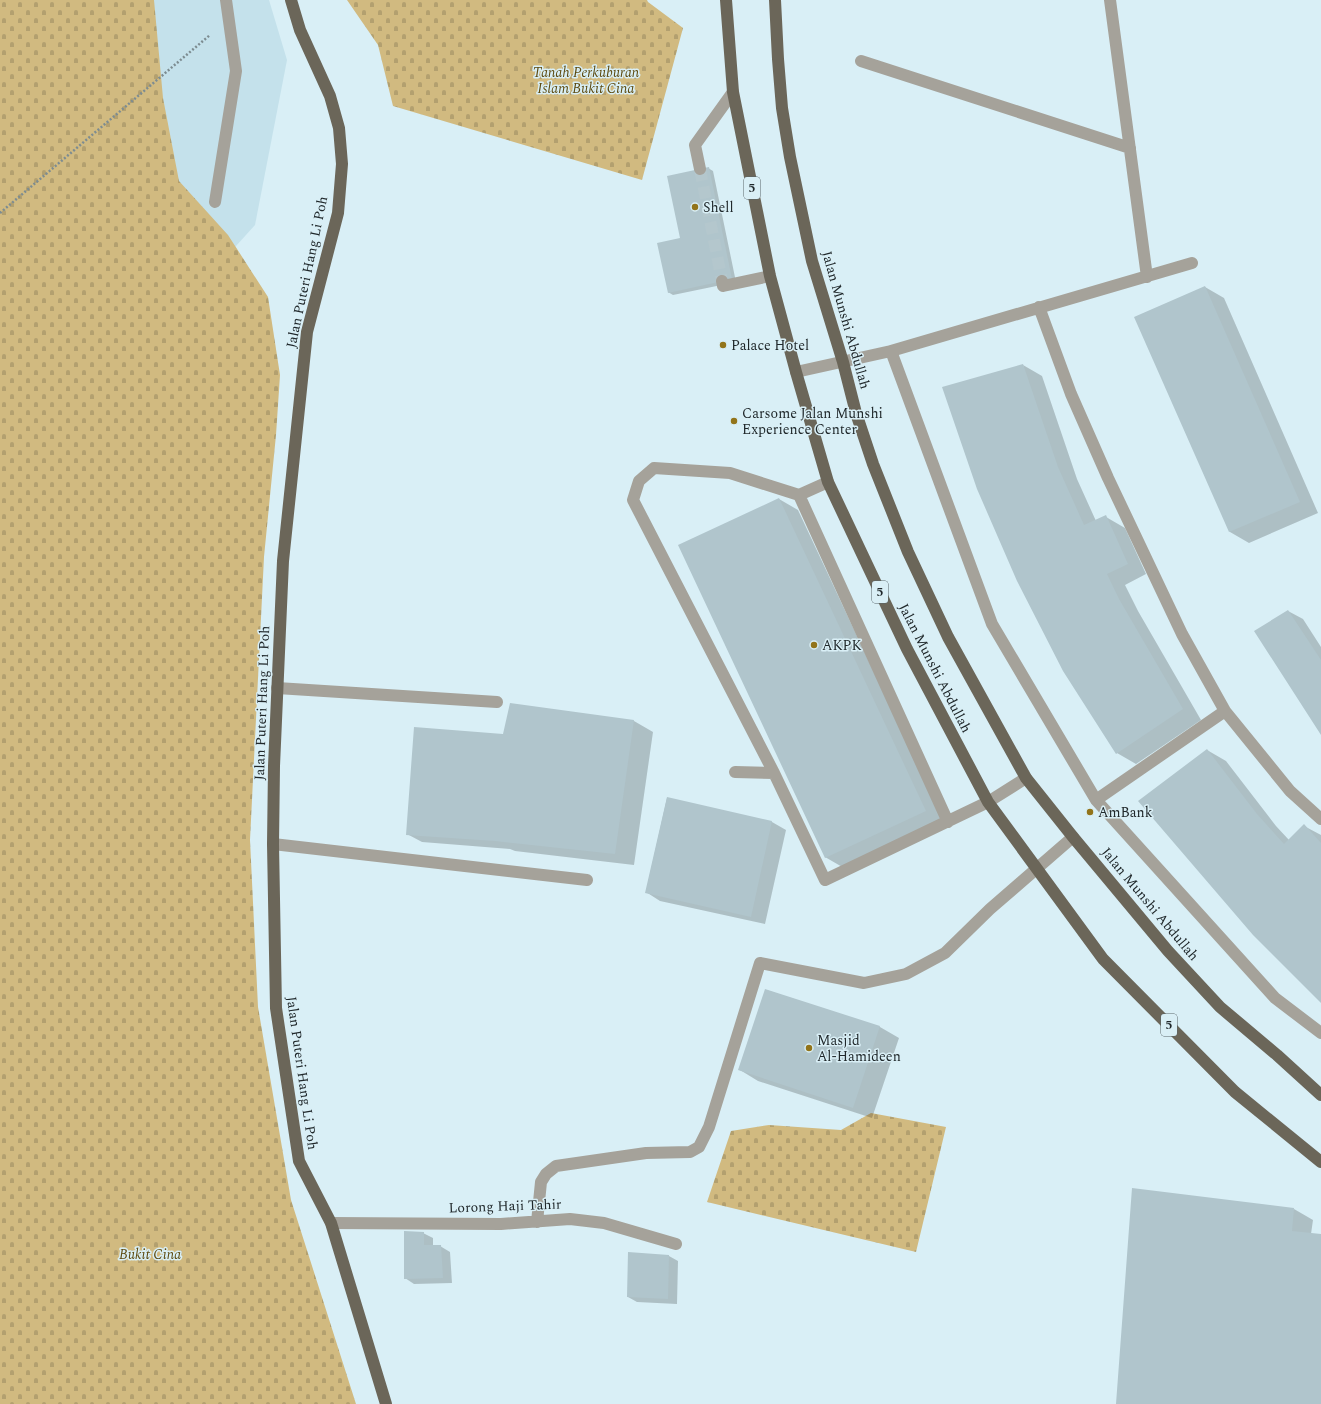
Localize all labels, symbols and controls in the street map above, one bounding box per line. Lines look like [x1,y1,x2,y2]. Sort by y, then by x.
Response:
park label: Tanah Perkuburan Islam Bukit Cina [533,62,640,99]
road number: 5 [744,177,760,199]
street label: Jalan Puteri Hang Li Poh [281,194,333,350]
place label: Shell [703,197,734,218]
marker: Shell [690,202,700,212]
street label: Jalan Munshi Abdullah [816,248,876,392]
place label: Palace Hotel [731,335,809,356]
marker: Palace Hotel [718,340,728,350]
place label: Carsome Jalan Munshi Experience Center [742,403,883,440]
marker: Carsome Jalan Munshi Experience Center [729,416,739,426]
road number: 5 [872,581,888,603]
street label: Jalan Munshi Abdullah [893,600,977,736]
street label: Jalan Puteri Hang Li Poh [249,625,275,781]
place label: AKPK [822,635,862,656]
marker: AKPK [809,640,819,650]
place label: AmBank [1098,802,1153,823]
marker: AmBank [1085,807,1095,817]
street label: Jalan Munshi Abdullah [1096,843,1204,965]
street label: Jalan Puteri Hang Li Poh [281,995,323,1151]
road number: 5 [1161,1014,1177,1036]
place label: Masjid Al-Hamideen [817,1030,901,1067]
marker: Masjid Al-Hamideen [804,1043,814,1053]
street label: Lorong Haji Tahir [448,1194,562,1218]
park label: Bukit Cina [119,1244,181,1265]

